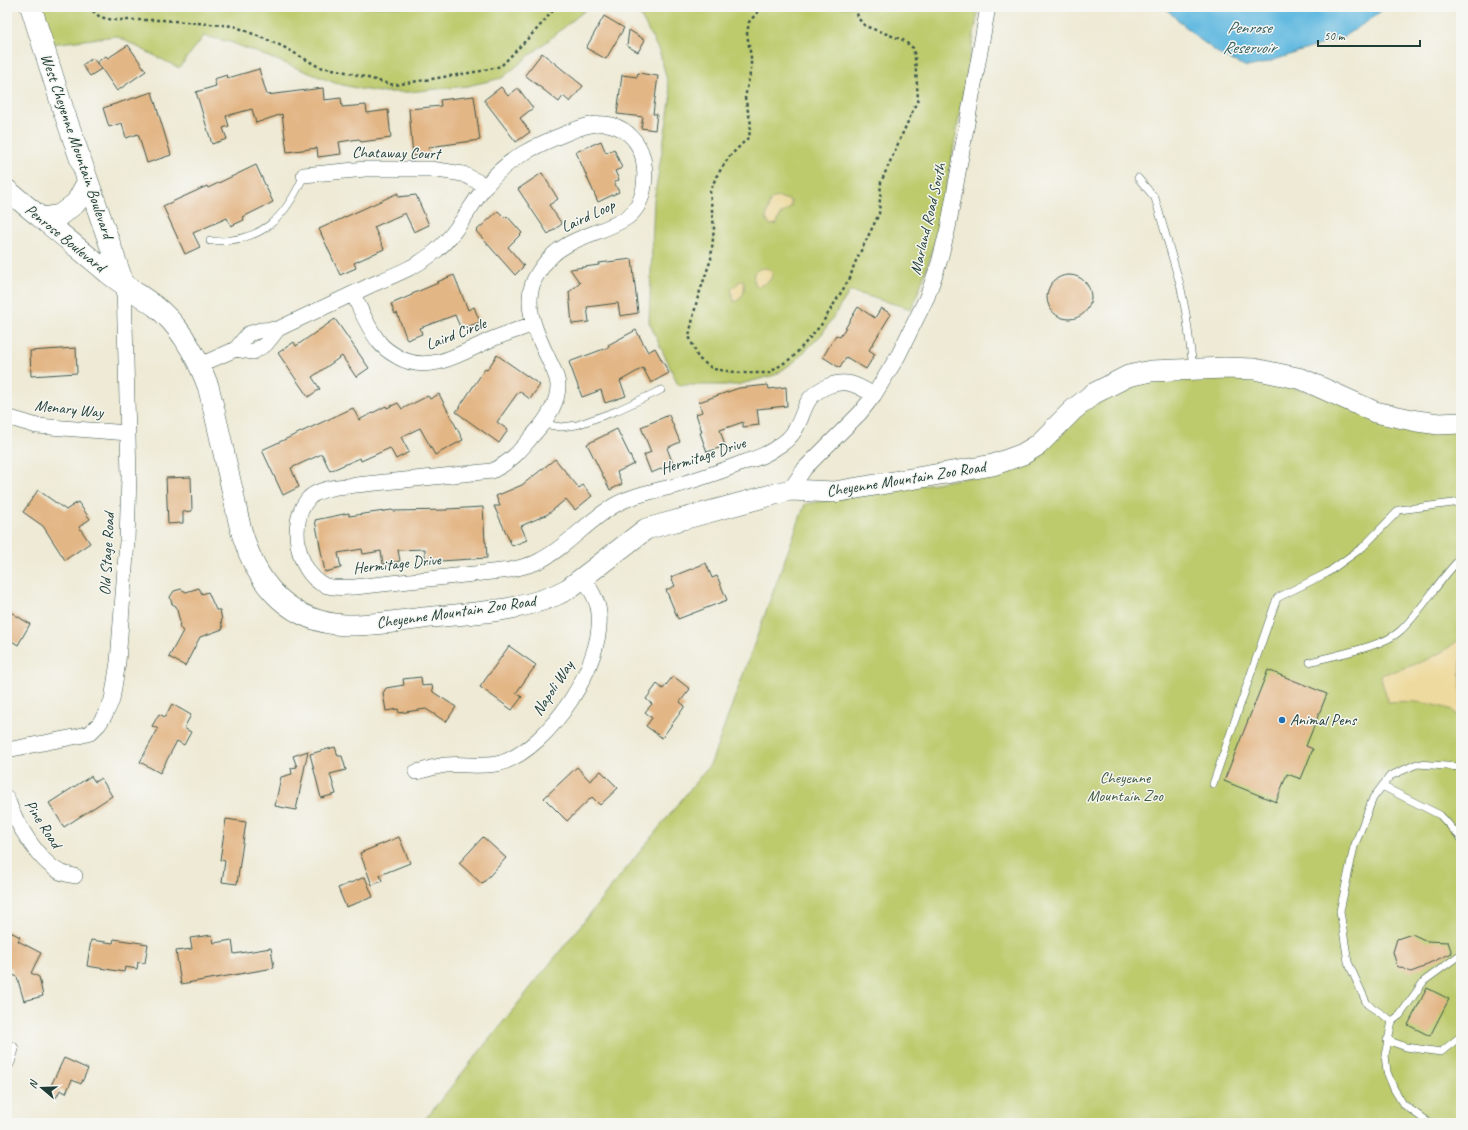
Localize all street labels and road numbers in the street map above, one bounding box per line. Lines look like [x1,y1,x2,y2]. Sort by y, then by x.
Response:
street label: West Cheyenne Mountain Boulevard [36,51,119,244]
street label: Chataway Court [352,142,443,164]
street label: Marland Road South [905,160,951,277]
street label: Laird Loop [558,195,619,237]
street label: Penrose Boulevard [21,200,111,278]
street label: Laird Circle [423,313,491,355]
street label: Menary Way [34,395,106,423]
street label: Hermitage Drive [658,432,750,479]
street label: Cheyenne Mountain Zoo Road [825,456,989,501]
street label: Old Stage Road [95,509,119,596]
street label: Hermitage Drive [352,549,444,579]
street label: Cheyenne Mountain Zoo Road [375,591,539,633]
street label: Napoli Way [528,655,579,719]
street label: Pine Road [20,796,67,854]

